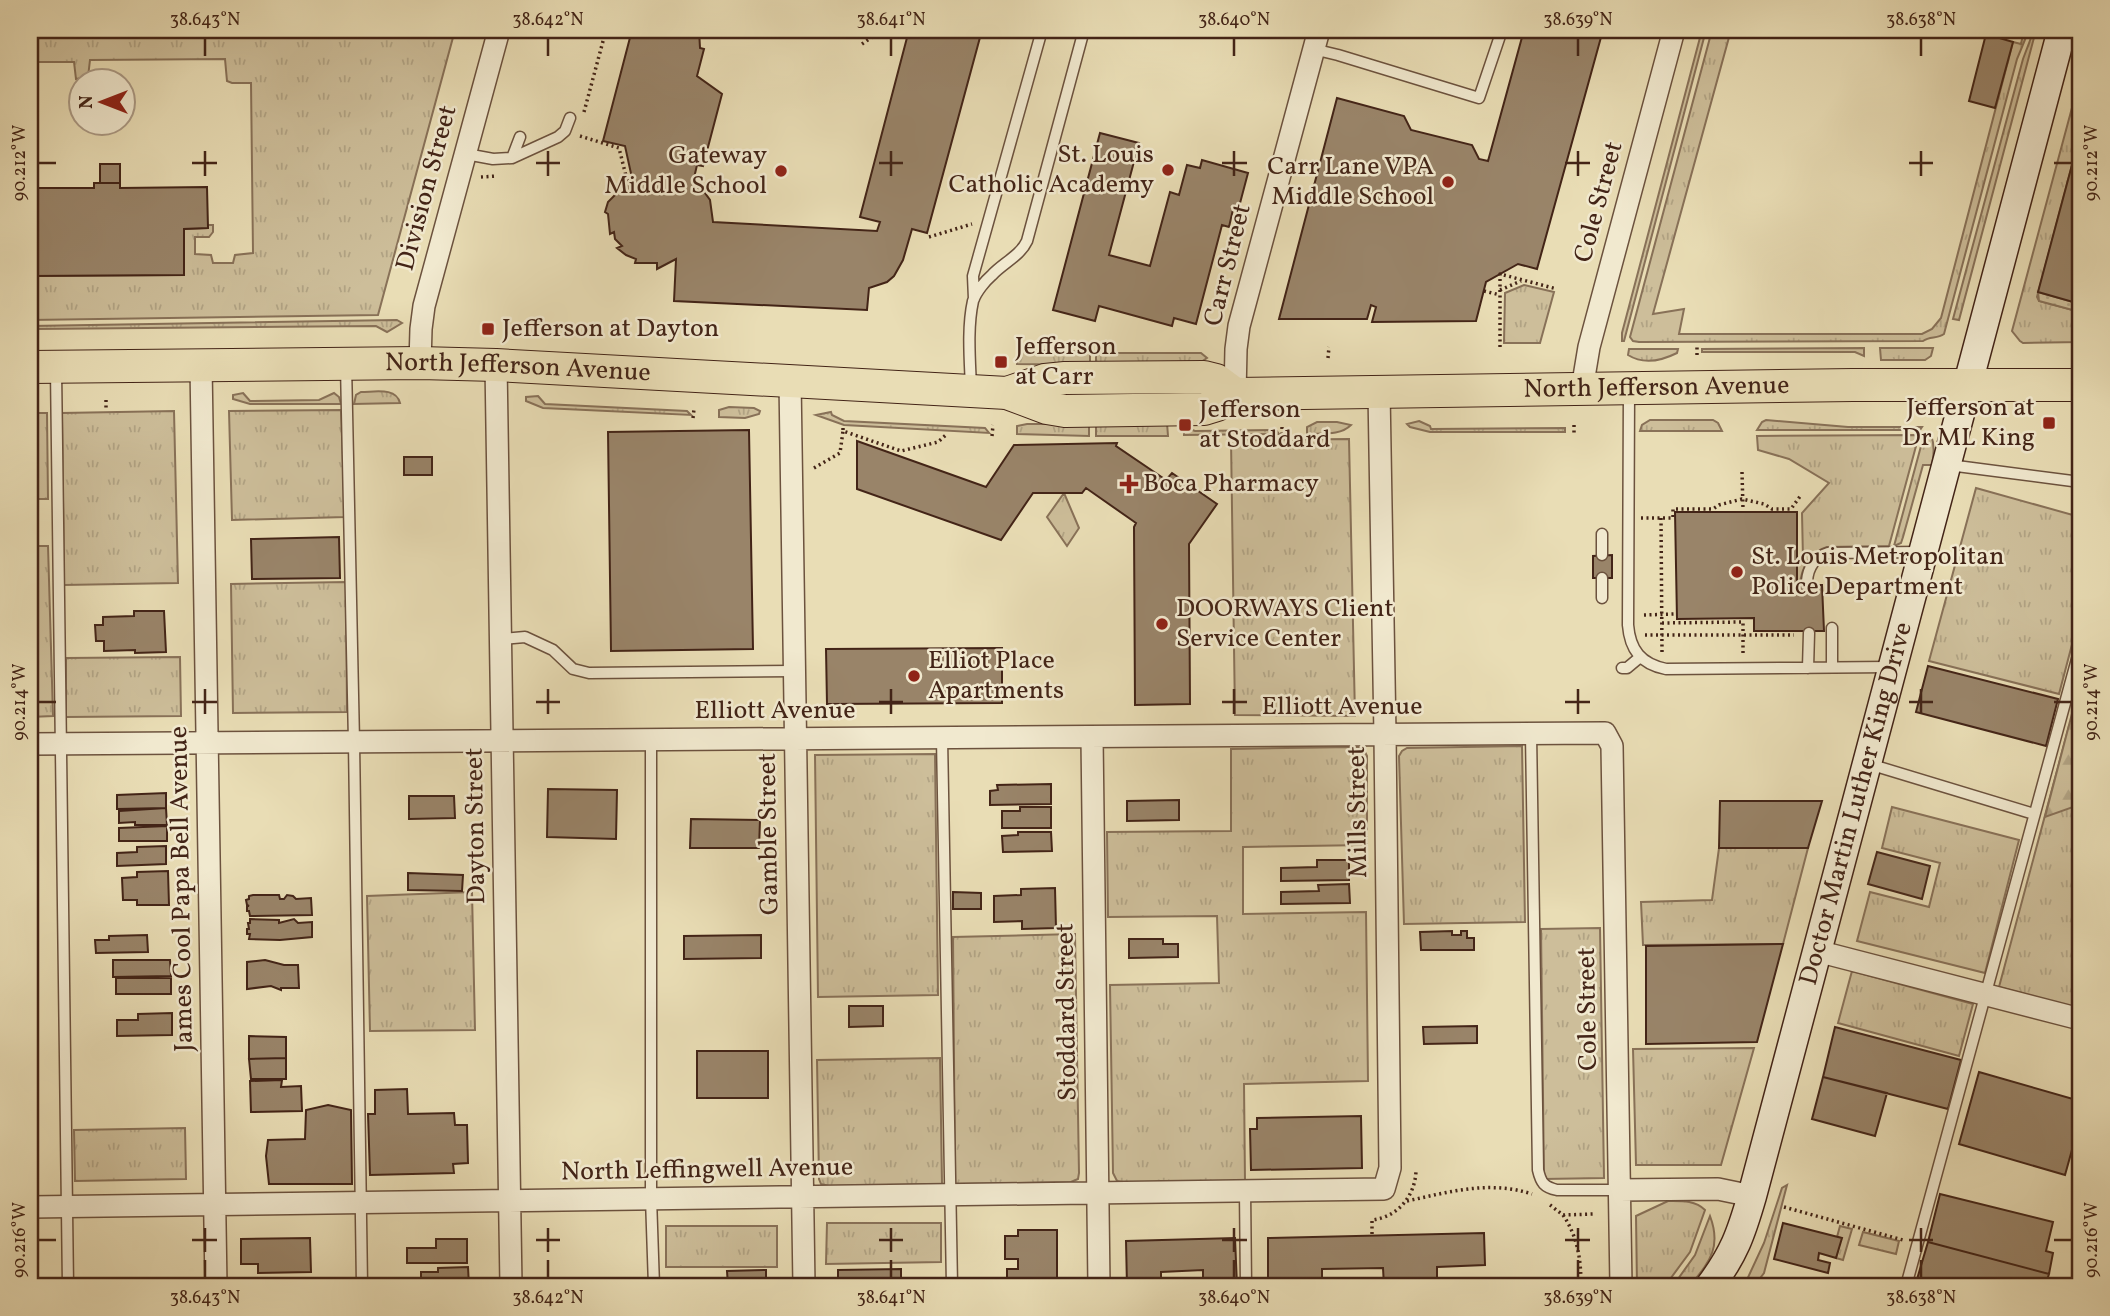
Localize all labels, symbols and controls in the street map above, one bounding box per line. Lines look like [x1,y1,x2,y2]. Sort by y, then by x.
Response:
text: 38.643°N [170,8,240,33]
text: 38.642°N [512,8,584,33]
text: 38.641°N [856,8,926,33]
text: 38.640°N [1198,8,1270,33]
text: 38.639°N [1543,8,1613,33]
text: 38.638°N [1886,8,1956,33]
north arrow [66,66,136,136]
text: N [74,95,100,109]
street label: Division Street [388,101,466,275]
text: 90.212°W [8,125,33,201]
text: 90.212°W [2080,125,2105,201]
place label: St. Louis Catholic Academy [948,137,1154,203]
street label: Cole Street [1566,137,1632,267]
place label: Gateway Middle School [604,138,767,204]
place label: Carr Lane VPA Middle School [1267,149,1434,215]
marker: St. Louis Catholic Academy [1160,162,1176,178]
marker: Gateway Middle School [773,163,789,179]
marker: Carr Lane VPA Middle School [1440,174,1456,190]
street label: Carr Street [1195,200,1261,330]
place label: Jefferson at Dayton [502,311,719,347]
marker: Jefferson at Dayton [480,321,496,337]
place label: Jefferson at Carr [1015,329,1117,395]
street label: North Jefferson Avenue [385,345,652,391]
marker: Jefferson at Carr [993,354,1009,370]
street label: North Jefferson Avenue [1523,368,1790,408]
place label: Jefferson at Dr ML King [1902,390,2035,456]
place label: Jefferson at Stoddard [1199,392,1331,458]
marker: Jefferson at Dr ML King [2041,415,2057,431]
marker: Jefferson at Stoddard [1177,417,1193,433]
place label: Boca Pharmacy [1143,466,1319,502]
marker: Boca Pharmacy [1121,476,1137,492]
place label: St. Louis Metropolitan Police Department [1751,539,2005,605]
marker: St. Louis Metropolitan Police Department [1729,564,1745,580]
place label: DOORWAYS Client Service Center [1176,591,1394,657]
marker: DOORWAYS Client Service Center [1154,616,1170,632]
street label: Doctor Martin Luther King Drive [1791,618,1922,989]
place label: Elliot Place Apartments [928,643,1064,709]
text: 90.214°W [8,663,33,741]
text: 90.214°W [2080,663,2105,741]
marker: Elliot Place Apartments [906,668,922,684]
street label: Elliott Avenue [1261,689,1423,725]
street label: Elliott Avenue [694,693,856,729]
street label: James Cool Papa Bell Avenue [161,726,203,1052]
street label: Mills Street [1339,746,1377,878]
street label: Dayton Street [457,747,495,905]
street label: Gamble Street [750,753,788,915]
street label: Stoddard Street [1047,923,1087,1101]
street label: Cole Street [1569,947,1607,1071]
street label: North Leffingwell Avenue [561,1149,853,1191]
text: 90.216°W [8,1202,33,1278]
text: 90.216°W [2080,1202,2105,1278]
text: 38.643°N [170,1286,240,1311]
text: 38.642°N [512,1286,584,1311]
text: 38.641°N [856,1286,926,1311]
text: 38.640°N [1198,1286,1270,1311]
text: 38.639°N [1543,1286,1613,1311]
text: 38.638°N [1886,1286,1956,1311]

